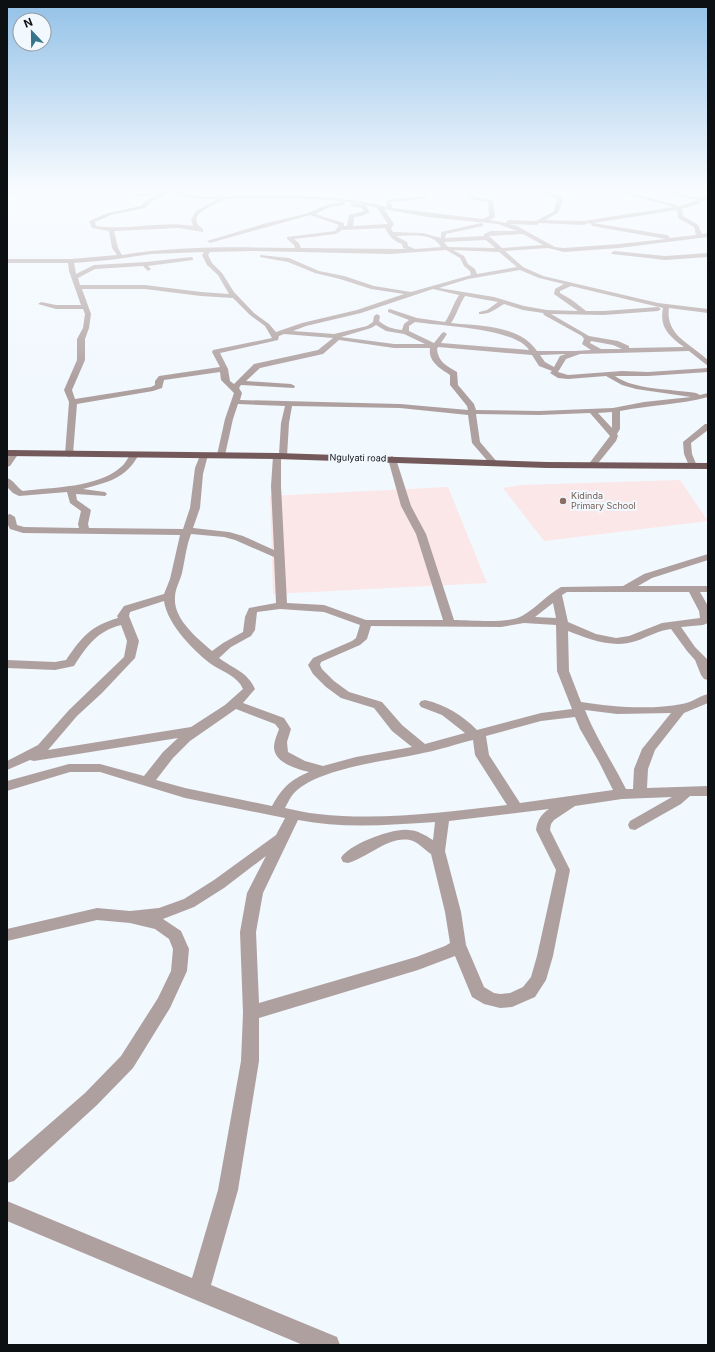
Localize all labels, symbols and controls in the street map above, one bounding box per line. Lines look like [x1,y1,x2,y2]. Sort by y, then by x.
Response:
north arrow [12,12,52,52]
text: N [22,15,35,31]
street label: Ngulyati road [329,452,387,463]
place label: Kidinda Primary School [571,490,636,511]
marker: Kidinda Primary School [558,496,568,506]

